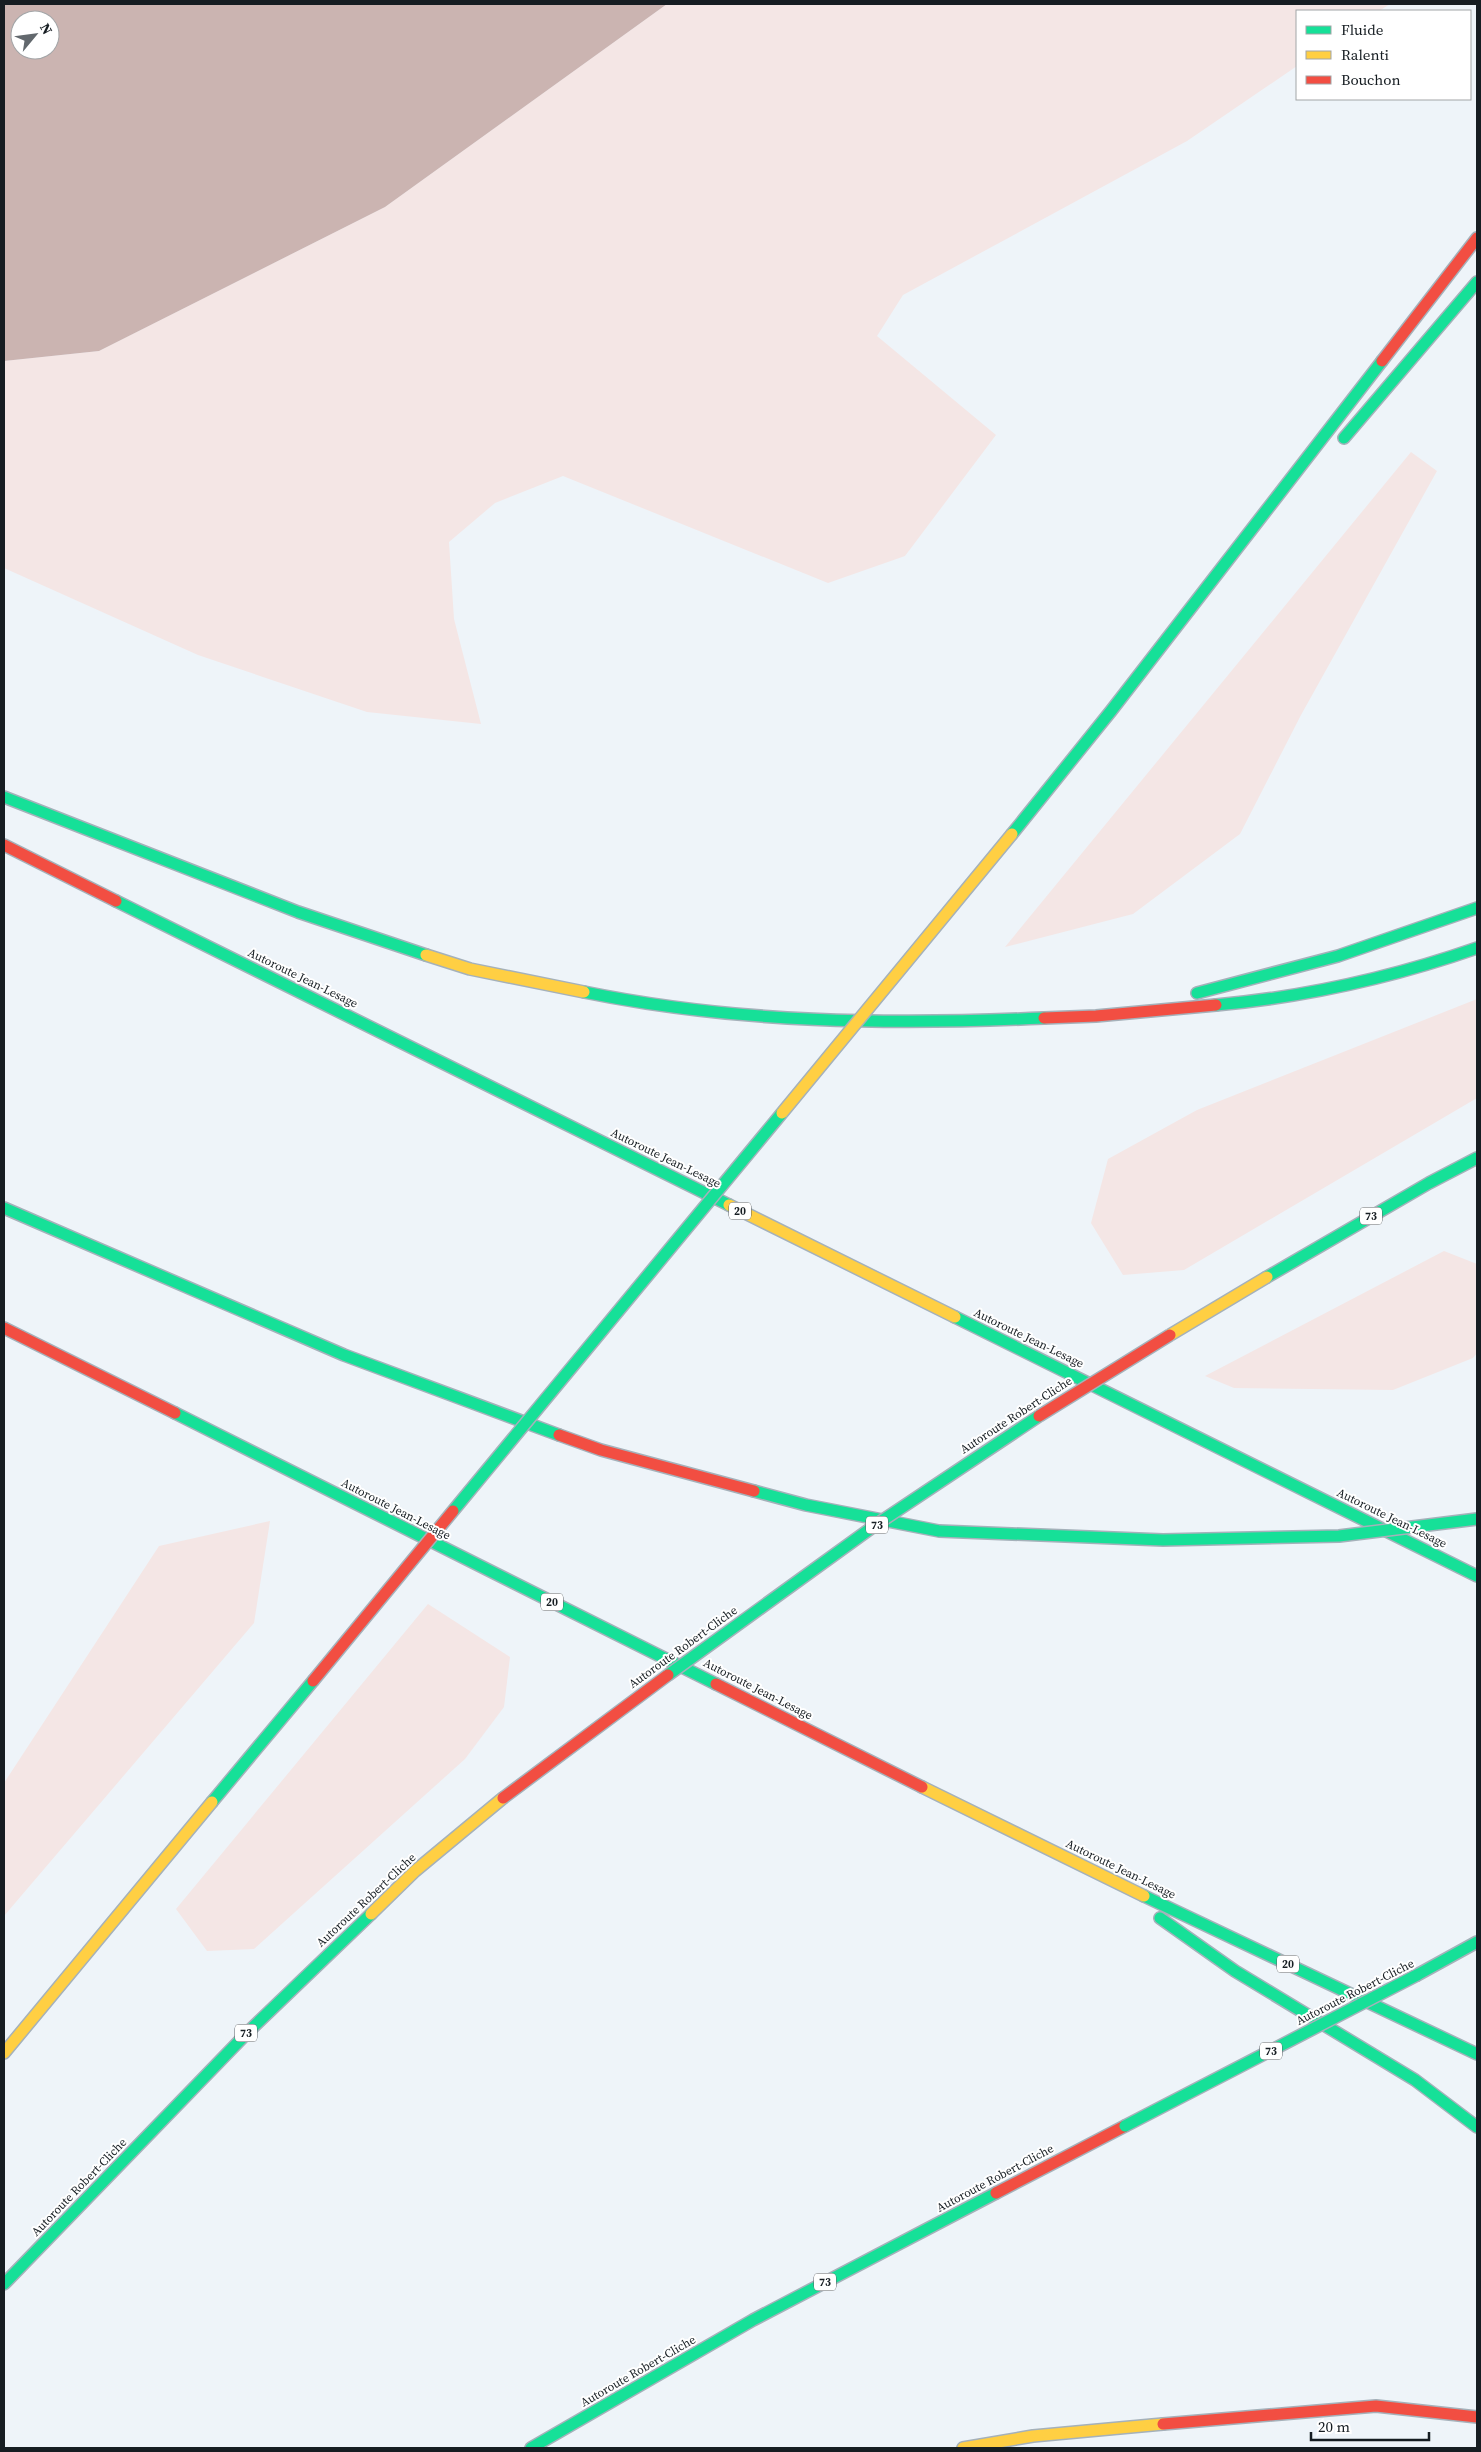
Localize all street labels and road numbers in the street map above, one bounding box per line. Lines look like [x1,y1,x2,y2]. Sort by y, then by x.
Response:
street label: Autoroute Jean-Lesage [245,944,361,1012]
street label: Autoroute Jean-Lesage [608,1124,724,1192]
road number: 20 [729,1202,751,1220]
road number: 73 [1360,1208,1382,1224]
street label: Autoroute Jean-Lesage [971,1304,1087,1372]
street label: Autoroute Robert-Cliche [957,1373,1075,1457]
street label: Autoroute Jean-Lesage [339,1475,453,1543]
street label: Autoroute Jean-Lesage [1334,1484,1450,1552]
road number: 73 [866,1516,888,1534]
road number: 20 [541,1594,563,1610]
street label: Autoroute Robert-Cliche [626,1602,740,1692]
street label: Autoroute Jean-Lesage [701,1655,815,1723]
street label: Autoroute Jean-Lesage [1063,1835,1179,1903]
street label: Autoroute Robert-Cliche [313,1850,419,1950]
street label: Autoroute Robert-Cliche [1293,1955,1417,2029]
road number: 20 [1277,1956,1299,1972]
road number: 73 [235,2025,257,2042]
road number: 73 [1260,2042,1282,2060]
street label: Autoroute Robert-Cliche [28,2135,130,2239]
street label: Autoroute Robert-Cliche [934,2140,1056,2216]
road number: 73 [814,2274,836,2290]
street label: Autoroute Robert-Cliche [577,2331,699,2411]

